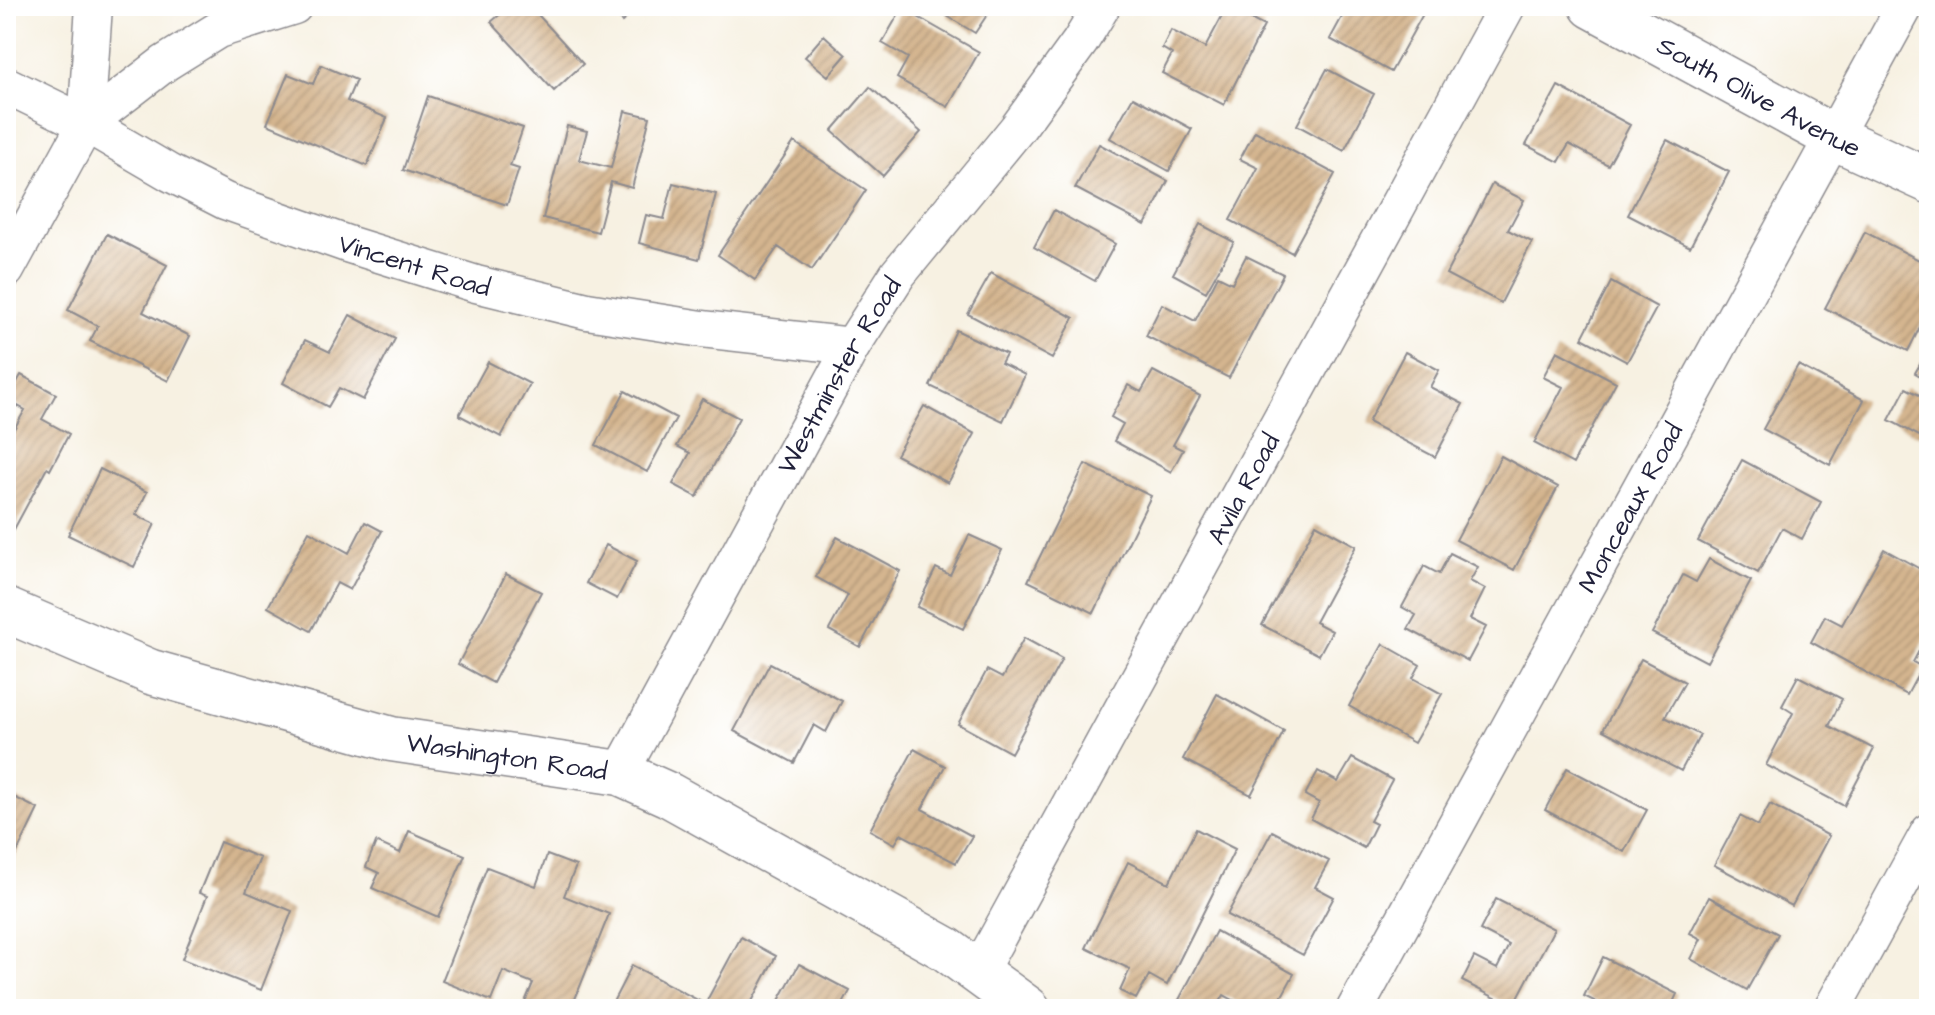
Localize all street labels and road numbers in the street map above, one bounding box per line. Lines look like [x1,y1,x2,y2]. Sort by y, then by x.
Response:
street label: South Olive Avenue [1650,28,1866,166]
street label: Vincent Road [334,225,494,306]
street label: Westminster Road [769,270,910,480]
street label: Monceaux Road [1570,417,1692,599]
street label: Avila Road [1199,427,1289,551]
street label: Washington Road [404,725,609,790]

